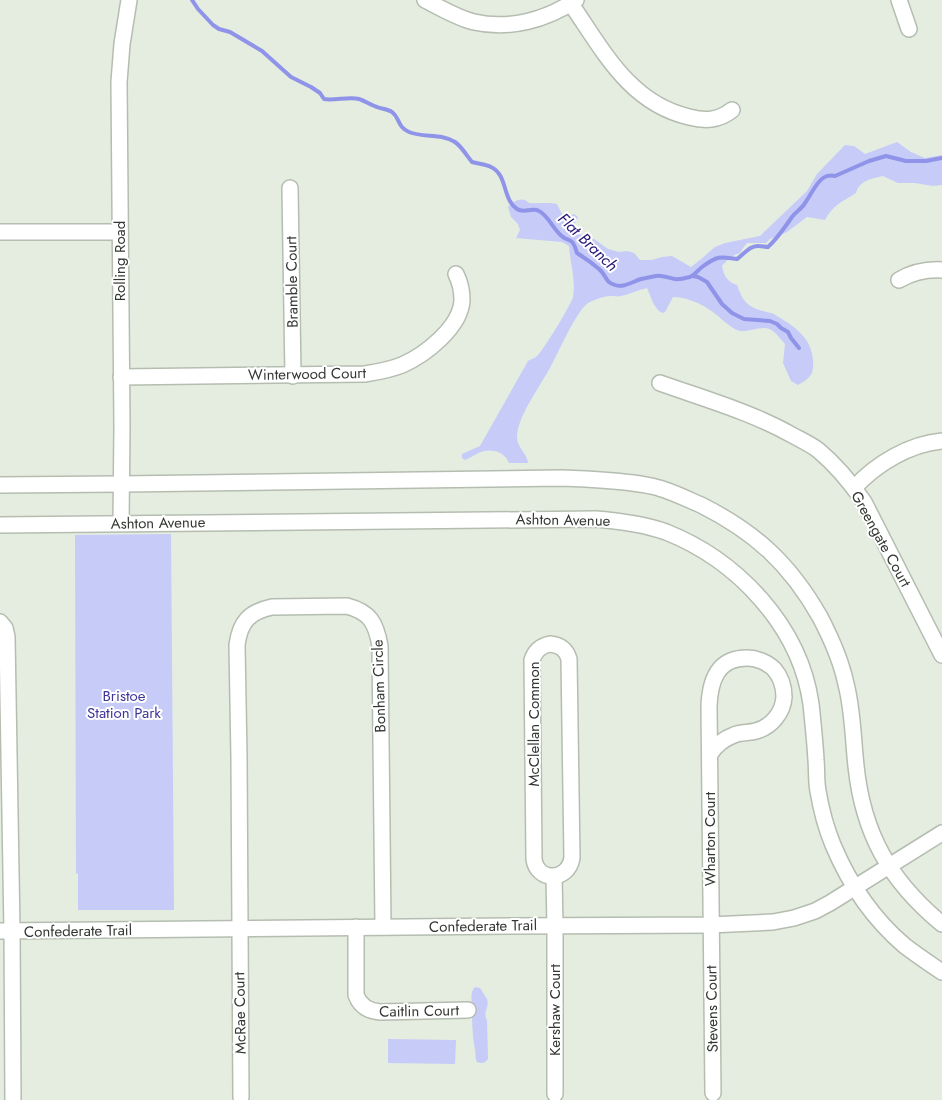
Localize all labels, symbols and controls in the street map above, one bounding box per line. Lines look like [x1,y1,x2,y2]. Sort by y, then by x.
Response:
water label: Flat Branch [553,208,623,276]
street label: Rolling Road [109,221,131,301]
street label: Bramble Court [280,236,304,328]
street label: Winterwood Court [248,362,367,386]
street label: Greengate Court [846,487,917,591]
street label: Ashton Avenue [515,508,611,532]
street label: Ashton Avenue [110,511,206,535]
street label: Bonham Circle [366,639,392,733]
street label: McClellan Common [523,661,545,787]
park label: Bristoe Station Park [87,685,161,724]
street label: Wharton Court [699,791,721,886]
street label: Confederate Trail [429,914,537,938]
street label: Confederate Trail [24,919,132,943]
street label: Kershaw Court [544,964,566,1056]
street label: Stevens Court [700,965,724,1053]
street label: McRae Court [228,971,252,1054]
street label: Caitlin Court [379,999,459,1023]

